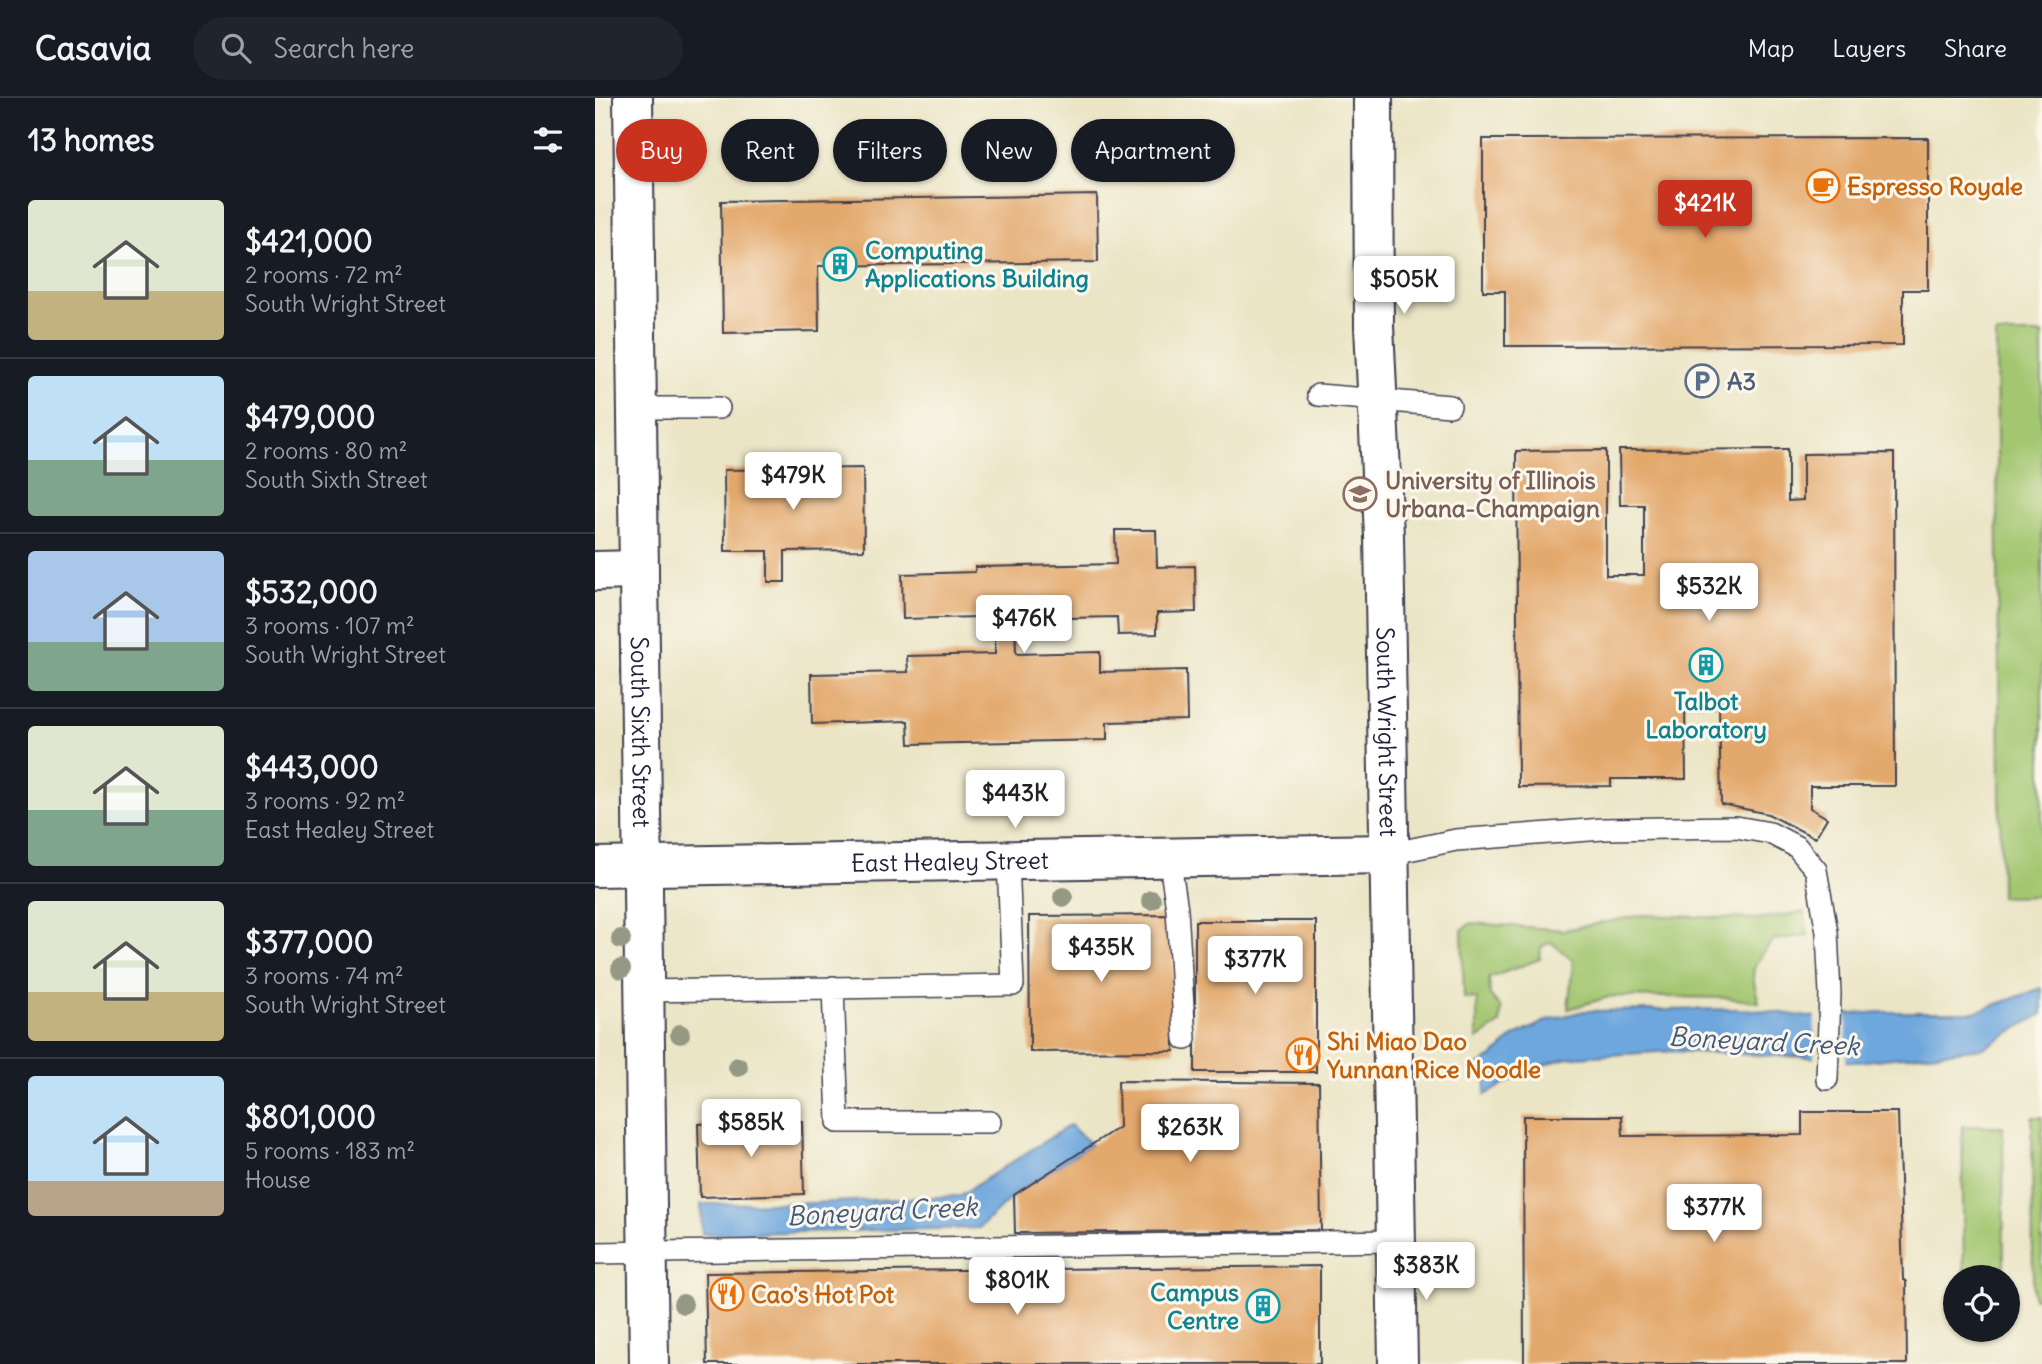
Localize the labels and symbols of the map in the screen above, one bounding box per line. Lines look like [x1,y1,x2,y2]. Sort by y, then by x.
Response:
cafe icon: Espresso Royale [1804,167,1842,205]
place label: Espresso Royale [1847,171,2023,201]
pin: $421K [1656,180,1754,240]
place label: Computing Applications Building [865,235,1089,293]
building icon: Computing Applications Building [821,245,859,283]
pin: $505K [1355,256,1453,316]
parking icon: A3 [1683,362,1721,400]
place label: A3 [1727,366,1756,396]
pin: $479K [744,452,842,512]
place label: University of Illinois Urbana-Champaign [1385,465,1600,523]
school or university icon: University of Illinois Urbana-Champaign [1341,475,1379,513]
pin: $532K [1660,564,1758,623]
pin: $476K [975,596,1073,655]
street label: South Wright Street [1371,627,1404,837]
street label: South Sixth Street [625,636,657,828]
building icon: Talbot Laboratory [1687,646,1725,684]
place label: Talbot Laboratory [1645,686,1767,744]
pin: $443K [966,770,1064,830]
street label: East Healey Street [851,845,1049,878]
pin: $435K [1052,924,1150,984]
pin: $377K [1206,936,1304,996]
water label: Boneyard Creek [1668,1020,1862,1063]
place label: Shi Miao Dao Yunnan Rice Noodle [1326,1026,1541,1084]
restaurant icon: Shi Miao Dao Yunnan Rice Noodle [1284,1036,1322,1074]
pin: $585K [702,1100,800,1159]
pin: $263K [1141,1104,1239,1164]
pin: $377K [1665,1184,1763,1244]
water label: Boneyard Creek [786,1189,980,1232]
pin: $383K [1377,1242,1475,1302]
pin: $801K [968,1258,1066,1317]
restaurant icon: Cao's Hot Pot [708,1275,746,1313]
place label: Campus Centre [1150,1277,1239,1335]
place label: Cao's Hot Pot [751,1279,895,1309]
building icon: Campus Centre [1244,1287,1282,1325]

